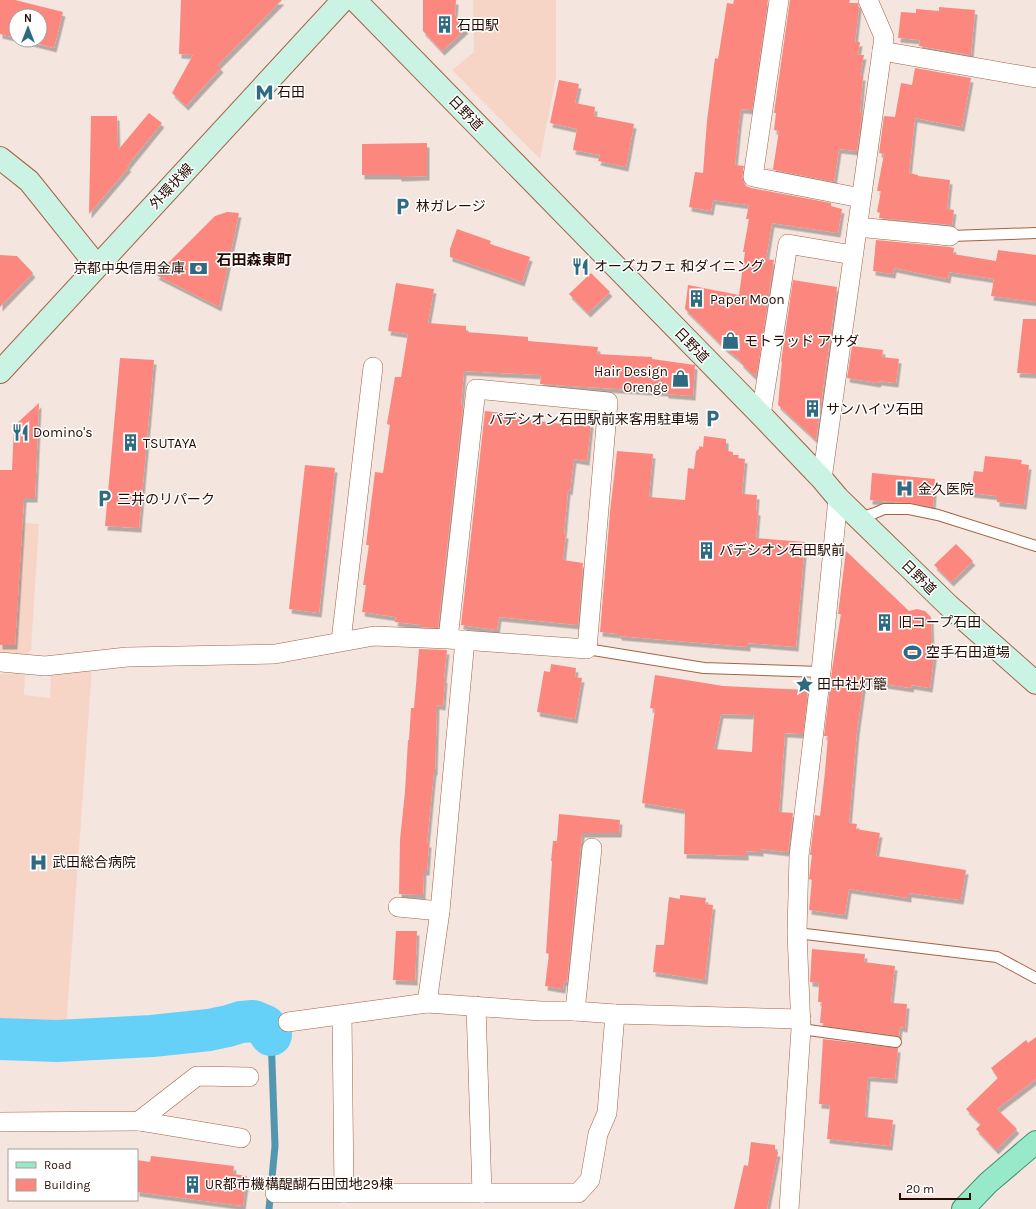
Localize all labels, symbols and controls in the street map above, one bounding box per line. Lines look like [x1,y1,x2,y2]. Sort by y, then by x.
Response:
north arrow [8,8,48,48]
text: N [24,12,32,25]
building icon: 石田駅 [434,15,454,35]
place label: 石田駅 [457,17,499,34]
metro station icon: 石田 [254,82,274,102]
place label: 石田 [277,84,305,101]
street label: 日野道 [445,92,486,134]
street label: 外環状線 [146,160,197,213]
parking icon: 林ガレージ [393,196,413,216]
place label: 林ガレージ [416,198,486,215]
district label: 石田森東町 [216,251,292,269]
restaurant icon: オーズカフェ 和ダイニング [571,256,591,276]
bank icon: 京都中央信用金庫 [188,258,208,278]
place label: オーズカフェ 和ダイニング [594,258,765,275]
place label: 京都中央信用金庫 [73,260,185,277]
building icon: Paper Moon [687,289,707,309]
place label: Paper Moon [710,291,785,308]
street label: 日野道 [671,324,712,366]
shop icon: モトラッド アサダ [721,331,741,351]
place label: モトラッド アサダ [744,333,859,350]
place label: Hair Design Orenge [594,363,668,396]
shop icon: Hair Design Orenge [671,369,691,389]
building icon: サンハイツ石田 [803,399,823,419]
place label: サンハイツ石田 [826,401,924,418]
parking icon: パデシオン石田駅前来客用駐車場 [702,409,722,429]
place label: パデシオン石田駅前来客用駐車場 [489,411,699,428]
restaurant icon: Domino's [10,422,30,442]
place label: Domino's [33,424,93,441]
building icon: TSUTAYA [120,433,140,453]
place label: TSUTAYA [143,435,196,452]
hospital icon: 金久医院 [895,479,915,499]
place label: 金久医院 [918,481,974,498]
parking icon: 三井のリパーク [94,489,114,509]
place label: 三井のリパーク [117,491,215,508]
building icon: パデシオン石田駅前 [696,540,716,560]
place label: パデシオン石田駅前 [719,542,845,559]
street label: 日野道 [898,556,940,598]
building icon: 旧コープ石田 [875,612,895,632]
place label: 旧コープ石田 [898,614,981,631]
sports icon: 空手石田道場 [903,642,923,662]
place label: 空手石田道場 [926,644,1010,661]
place icon: 田中社灯籠 [794,674,814,694]
place label: 田中社灯籠 [817,676,887,693]
hospital icon: 武田総合病院 [29,852,49,872]
place label: 武田総合病院 [52,854,136,871]
legend [8,1149,138,1201]
text: Road [44,1158,72,1172]
building icon: UR都市機構醍醐石田団地29棟 [182,1174,202,1194]
scale bar [900,1175,970,1201]
place label: UR都市機構醍醐石田団地29棟 [205,1176,393,1193]
text: Building [44,1178,91,1192]
text: 20 m [906,1182,934,1196]

